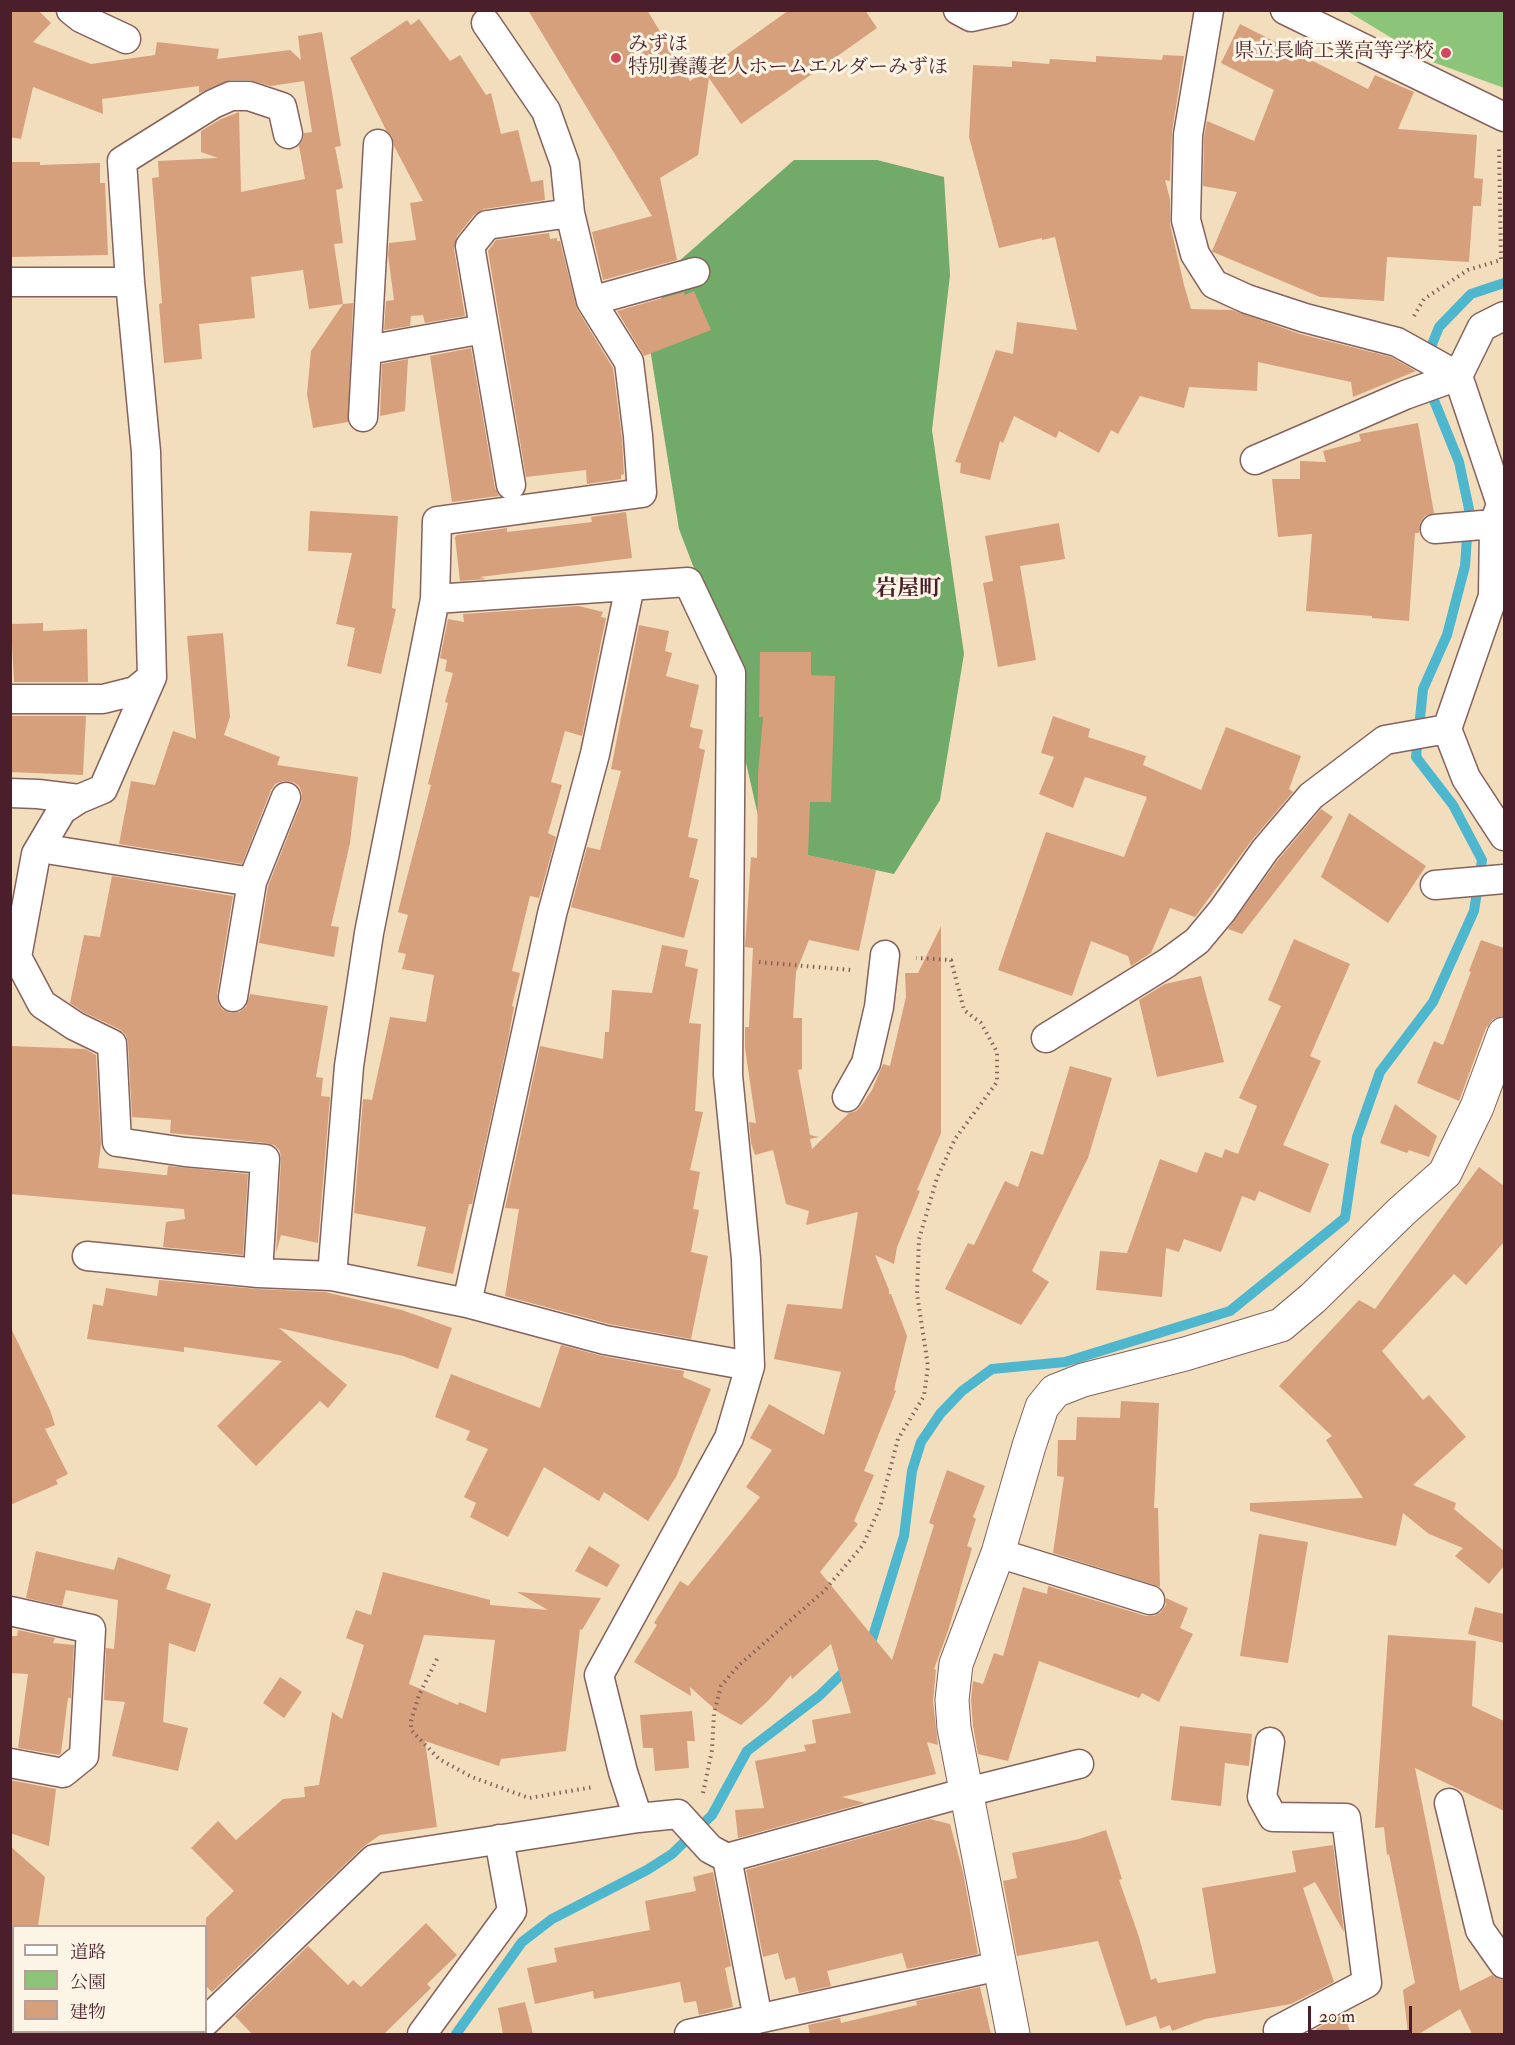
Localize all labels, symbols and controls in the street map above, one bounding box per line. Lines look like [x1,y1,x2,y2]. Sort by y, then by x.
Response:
place label: みずほ 特別養護老人ホームエルダーみずほ [628,34,948,81]
place label: 県立長崎工業高等学校 [1234,41,1434,65]
marker: 県立長崎工業高等学校 [1439,46,1453,60]
marker: みずほ 特別養護老人ホームエルダーみずほ [609,51,623,65]
district label: 岩屋町 [875,577,941,603]
legend [12,1925,207,2033]
text: 道路 [70,1941,106,1964]
text: 公園 [70,1971,106,1994]
scale bar [1311,1994,1414,2032]
text: 建物 [70,2001,106,2024]
text: 20 m [1319,2005,1355,2028]

